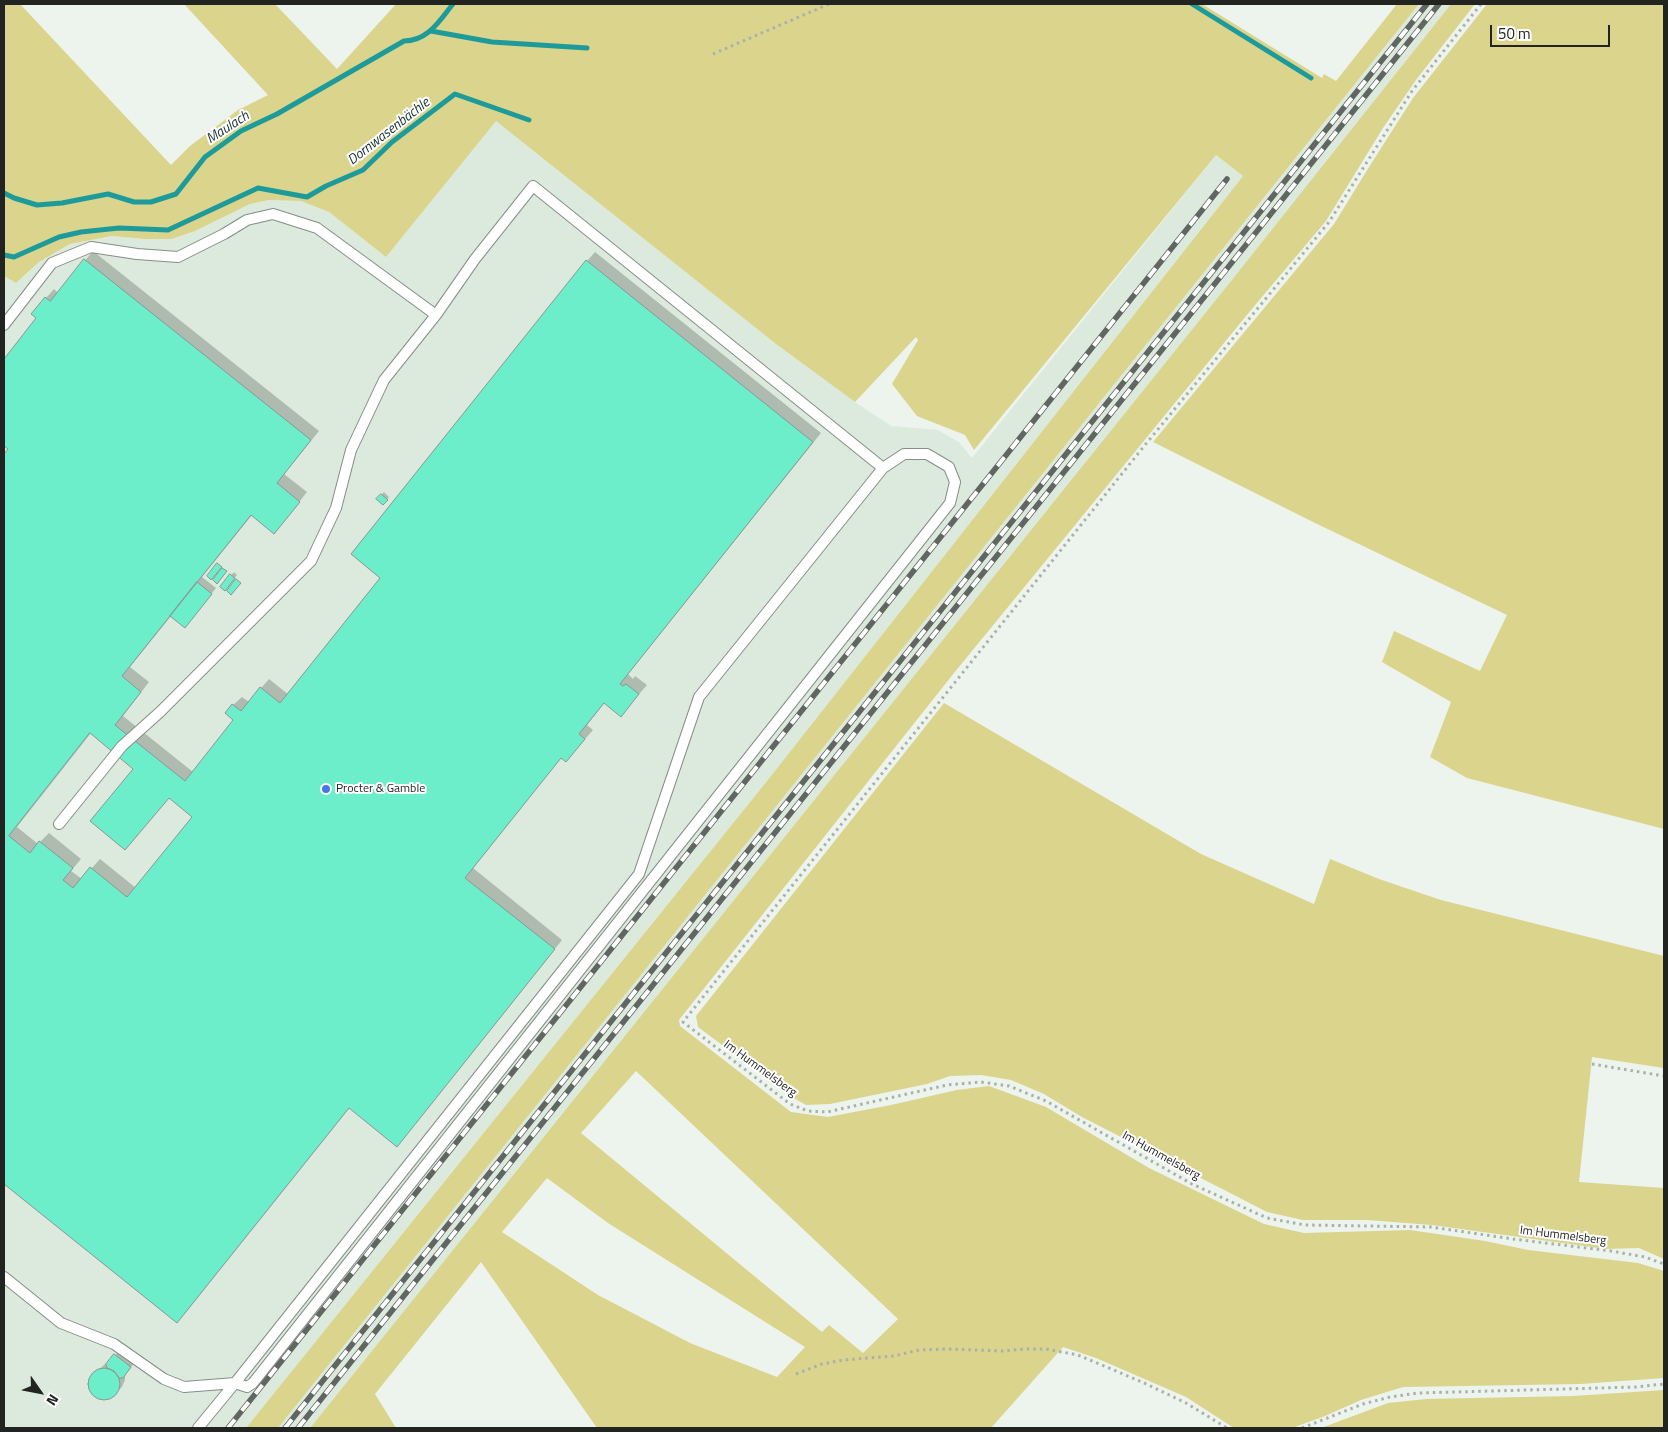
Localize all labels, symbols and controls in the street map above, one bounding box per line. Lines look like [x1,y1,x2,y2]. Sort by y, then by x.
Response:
scale bar [1493,15,1613,47]
text: 50 m [1498,22,1531,45]
water label: Dornwasenbächle [345,95,433,169]
water label: Maulach [204,108,252,148]
place label: Procter & Gamble [336,782,425,796]
marker: Procter & Gamble [320,783,332,795]
street label: Im Hummelsberg [721,1038,799,1100]
street label: Im Hummelsberg [1119,1129,1203,1183]
street label: Im Hummelsberg [1519,1224,1607,1248]
north arrow [15,1367,65,1417]
text: N [42,1391,64,1410]

